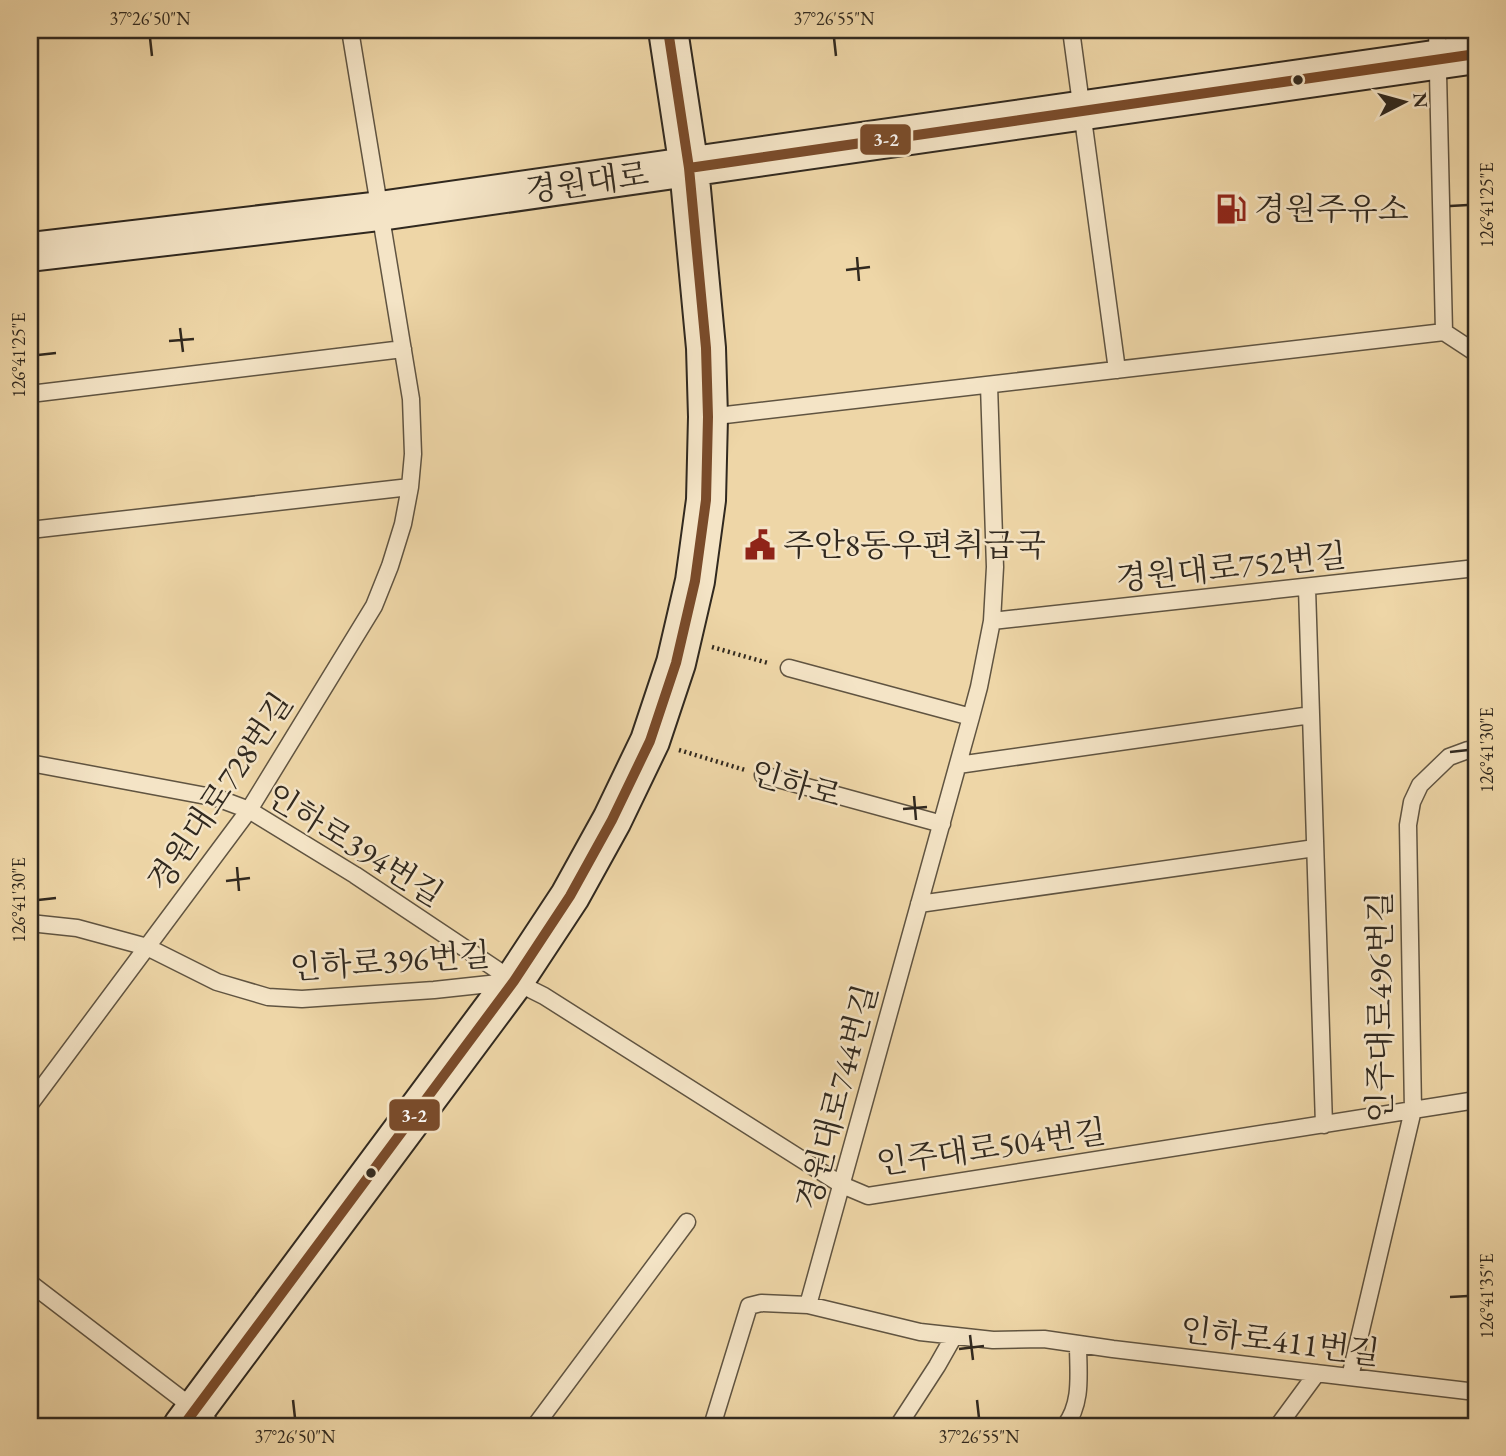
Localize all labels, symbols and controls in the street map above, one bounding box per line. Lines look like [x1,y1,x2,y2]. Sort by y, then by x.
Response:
text: 37°26'50"N [110,7,191,30]
text: 37°26'55"N [794,7,875,30]
north arrow [1370,66,1440,136]
unlabelled marker [1291,73,1305,87]
text: N [1407,91,1434,110]
line badge: 3-2 [859,123,912,156]
text: 3-2 [873,127,899,152]
street label: 경원대로 [523,153,651,211]
text: 126°41'25"E [1475,162,1498,248]
place label: 경원주유소 [1254,188,1409,230]
fuel station icon: 경원주유소 [1214,192,1248,226]
text: 126°41'25"E [7,312,30,398]
place label: 주안8동우편취급국 [783,524,1046,566]
public building icon: 주안8동우편취급국 [743,528,777,562]
street label: 경원대로752번길 [1114,534,1348,600]
street label: 경원대로728번길 [138,684,302,900]
text: 126°41'30"E [1475,707,1498,793]
street label: 인하로 [746,751,846,817]
street label: 인하로394번길 [259,774,451,916]
text: 126°41'30"E [7,857,30,943]
street label: 인주대로496번길 [1359,891,1401,1123]
street label: 인하로396번길 [288,933,492,989]
street label: 경원대로744번길 [787,980,887,1214]
line badge: 3-2 [388,1098,441,1132]
text: 3-2 [401,1103,427,1128]
street label: 인주대로504번길 [873,1110,1109,1184]
unlabelled marker [364,1166,378,1180]
text: 126°41'35"E [1475,1253,1498,1339]
street label: 인하로411번길 [1178,1308,1382,1374]
text: 37°26'50"N [255,1425,336,1448]
text: 37°26'55"N [939,1425,1020,1448]

